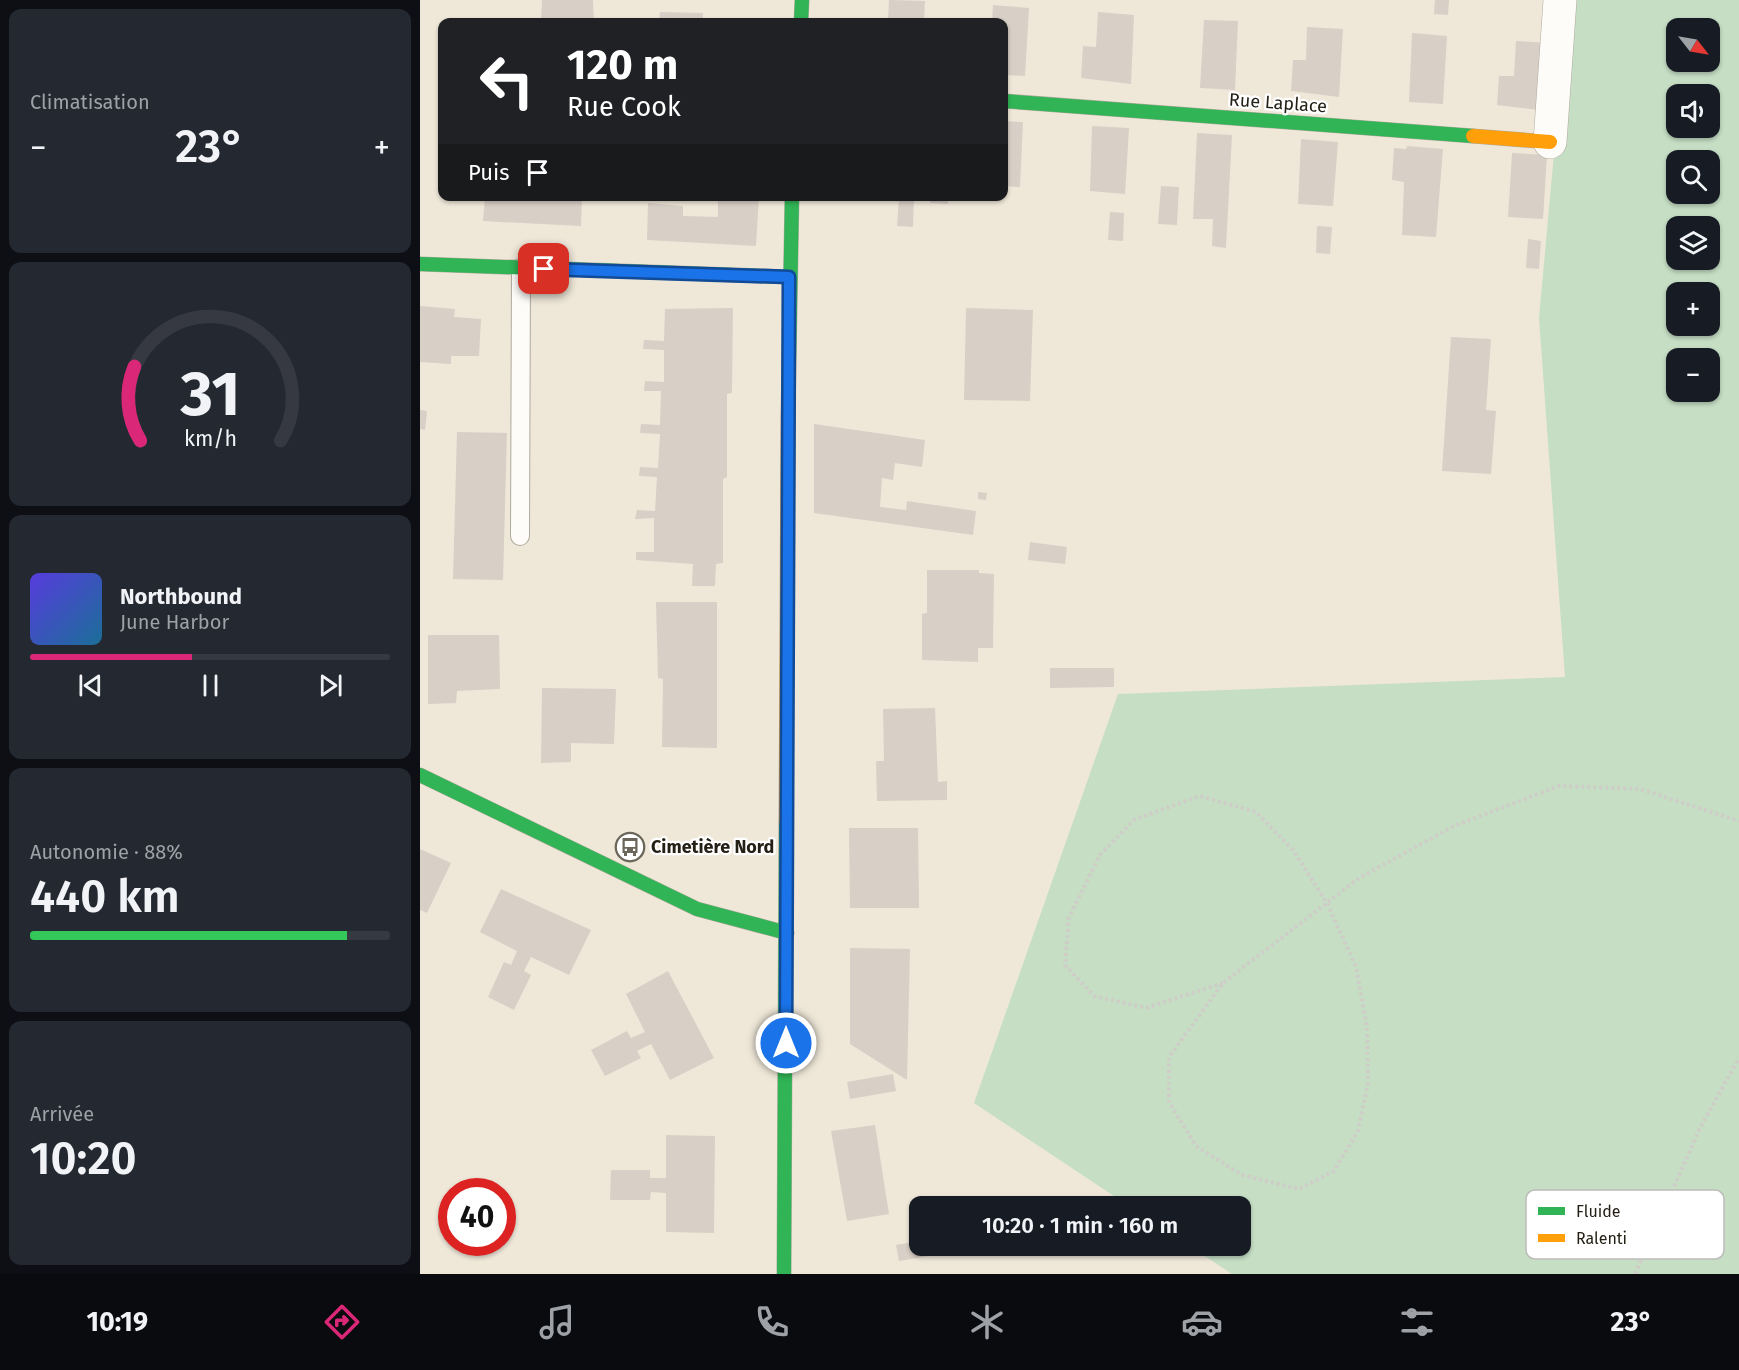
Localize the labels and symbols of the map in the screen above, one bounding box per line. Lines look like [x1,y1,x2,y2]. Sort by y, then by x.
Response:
north arrow [1666,18,1720,72]
street label: Rue Laplace [1228,89,1328,117]
pin [518,243,569,294]
bus stop icon: Cimetière Nord [614,831,646,863]
place label: Cimetière Nord [651,836,774,858]
position arrow [754,1011,818,1075]
speed limit sign: 40 [438,1178,516,1256]
legend [1526,1190,1724,1259]
text: Fluide [1576,1202,1621,1221]
text: Ralenti [1576,1229,1627,1248]

